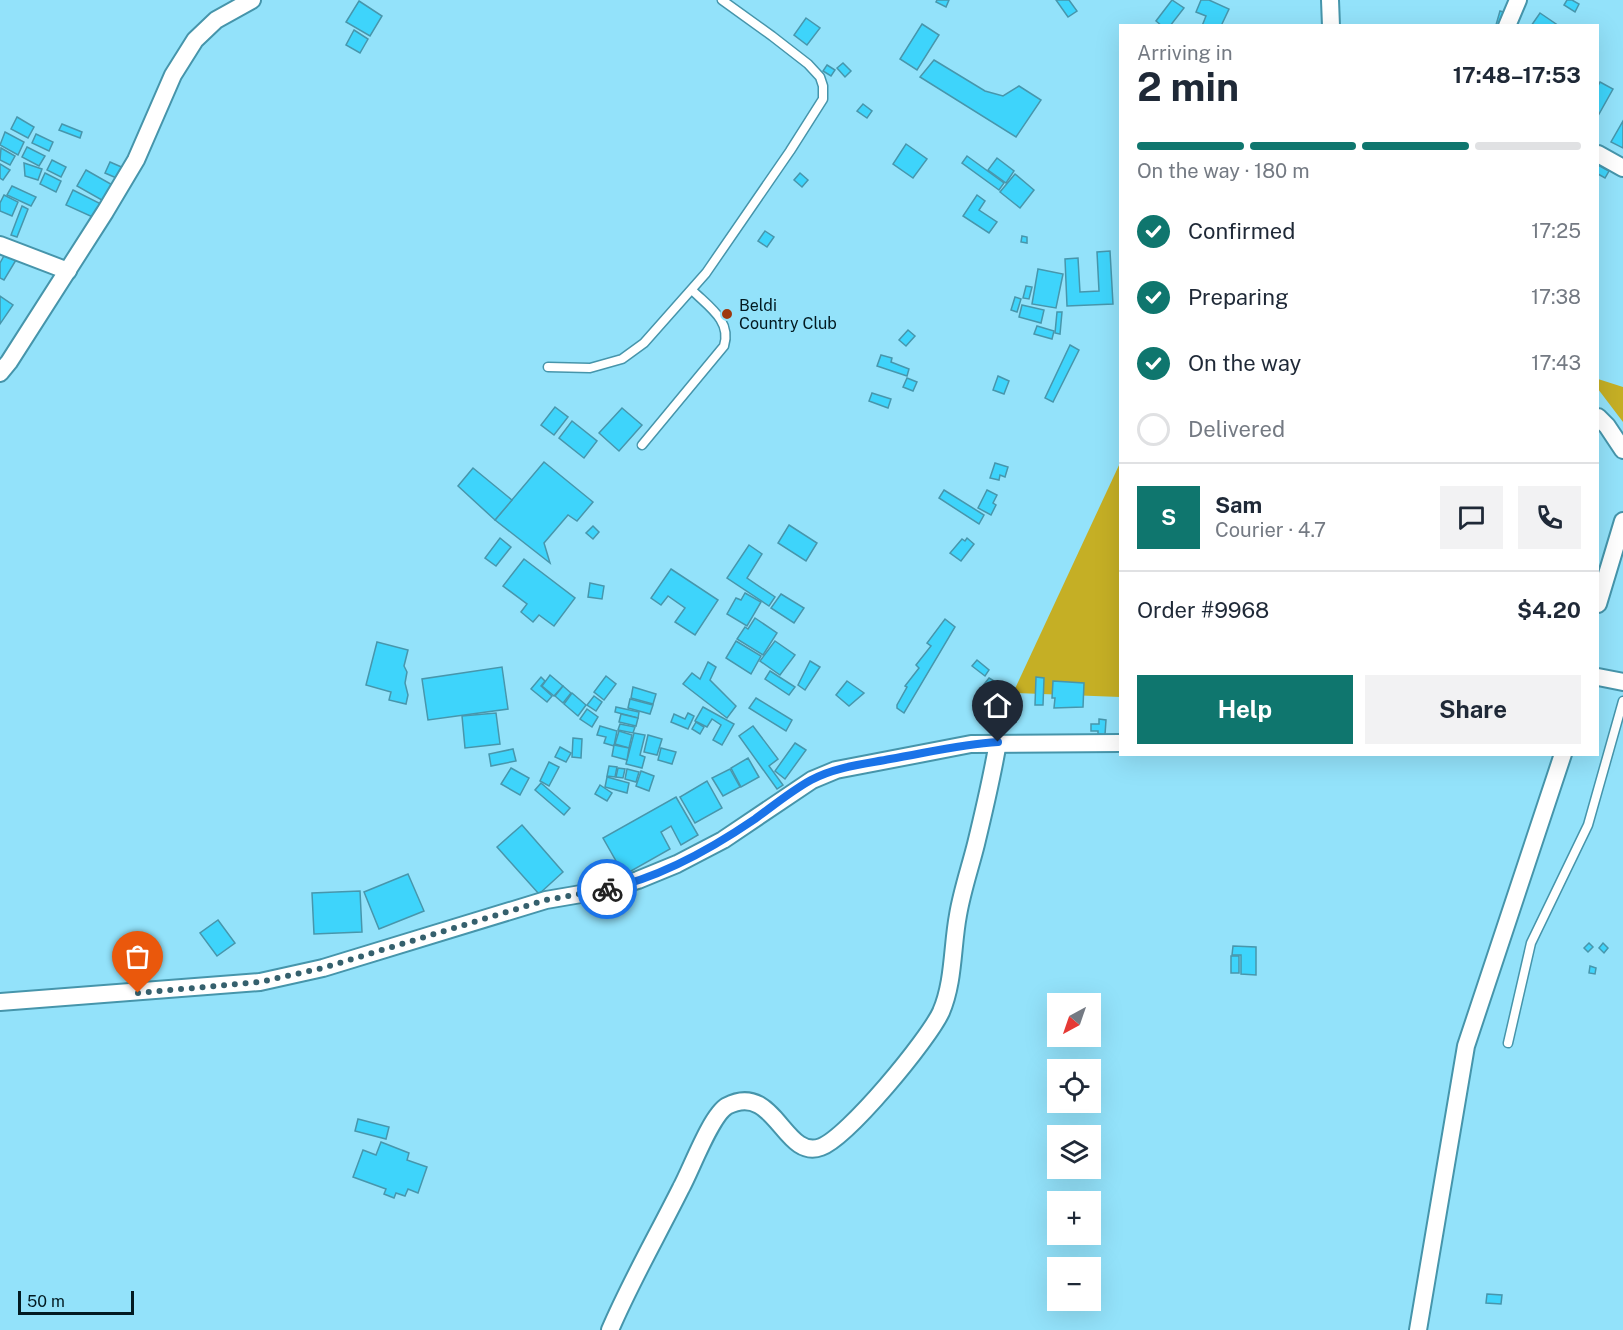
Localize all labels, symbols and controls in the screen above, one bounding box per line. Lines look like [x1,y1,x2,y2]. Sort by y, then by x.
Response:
text: Arriving in [1137,41,1232,65]
text: 17:48–17:53 [1453,62,1581,88]
text: 2 min [1137,64,1239,110]
text: On the way · 180 m [1137,159,1309,183]
icon: check [1137,215,1170,248]
text: Confirmed [1188,218,1295,244]
text: 17:25 [1531,219,1581,243]
icon: check [1137,281,1170,314]
text: Preparing [1188,284,1289,310]
text: 17:38 [1531,285,1581,309]
place label: Beldi Country Club [739,296,837,333]
marker: Beldi Country Club [720,307,734,321]
icon: check [1137,347,1170,380]
text: On the way [1188,350,1301,376]
text: 17:43 [1531,351,1581,375]
text: Delivered [1188,416,1285,442]
button: chat [1440,486,1503,549]
button: phone [1518,486,1581,549]
text: Sam [1215,492,1262,518]
text: S [1161,504,1176,530]
text: Courier · 4.7 [1215,518,1326,542]
text: Order #9968 [1137,597,1269,623]
text: $4.20 [1517,597,1581,623]
button: Help [1137,675,1353,744]
button: Share [1365,675,1581,744]
pin [972,680,1023,742]
icon: home [981,689,1014,722]
courier [577,859,637,919]
icon: bike [591,873,624,906]
pin [112,931,163,993]
icon: bag [121,940,154,973]
north arrow [1047,993,1101,1047]
map controls [1047,993,1101,1311]
button: locate [1047,1059,1101,1113]
button: layers [1047,1125,1101,1179]
button: + [1047,1191,1101,1245]
button: − [1047,1257,1101,1311]
scale bar [18,1288,134,1316]
text: 50 m [27,1292,65,1311]

